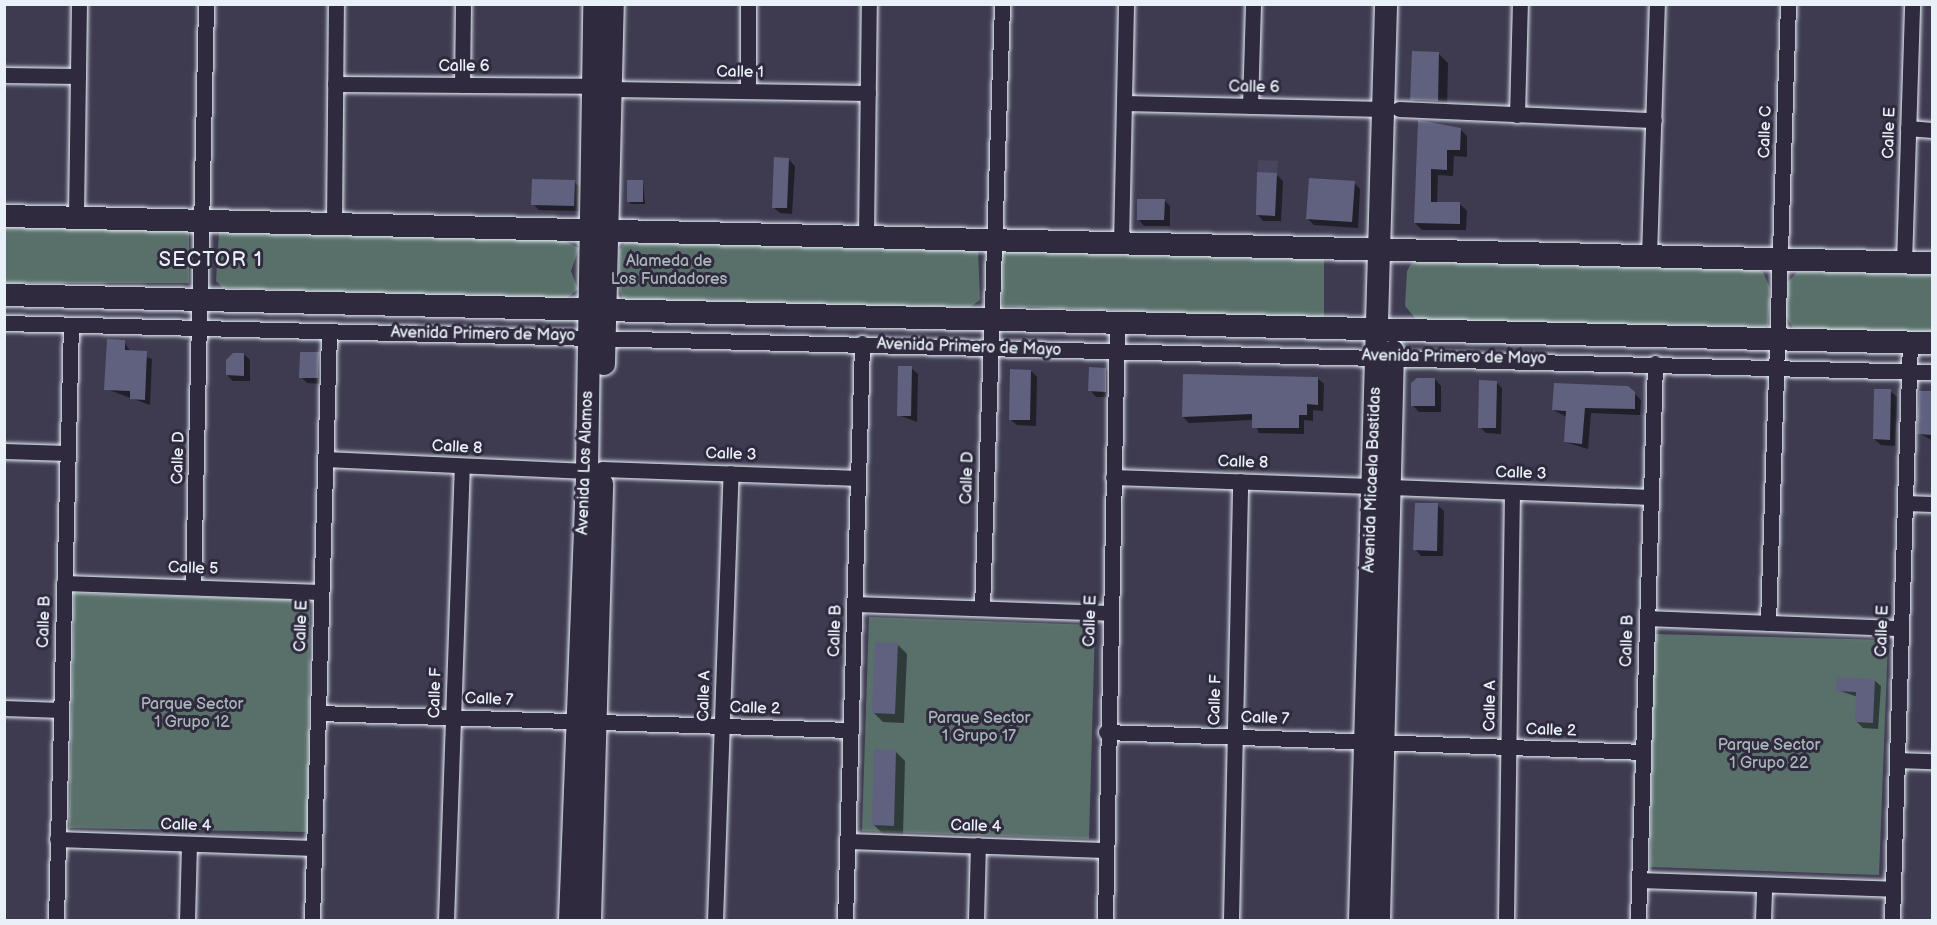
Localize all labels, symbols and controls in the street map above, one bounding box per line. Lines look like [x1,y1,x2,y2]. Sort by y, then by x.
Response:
street label: Calle 6 [438,57,490,77]
street label: Calle 1 [716,63,764,83]
street label: Calle 6 [1228,78,1280,98]
street label: Calle C [1755,105,1777,159]
street label: Calle E [1880,107,1900,159]
district label: SECTOR 1 [159,248,263,272]
park label: Alameda de Los Fundadores [611,252,727,290]
street label: Avenida Primero de Mayo [391,324,575,346]
street label: Avenida Primero de Mayo [876,335,1062,361]
street label: Avenida Primero de Mayo [1362,347,1546,369]
street label: Avenida Micaela Bastidas [1360,387,1386,573]
street label: Avenida Los Alamos [574,391,598,535]
street label: Calle D [168,431,190,485]
street label: Calle 8 [431,437,483,459]
street label: Calle 3 [705,445,757,465]
street label: Calle D [957,451,979,505]
street label: Calle 8 [1217,453,1269,473]
street label: Calle 3 [1495,464,1547,484]
street label: Calle 5 [167,559,219,579]
street label: Calle E [1081,595,1101,647]
street label: Calle B [34,596,56,648]
street label: Calle E [292,600,312,652]
street label: Calle B [825,605,847,657]
street label: Calle E [1873,605,1893,657]
street label: Calle B [1617,615,1639,667]
street label: Calle F [426,667,446,719]
street label: Calle A [695,670,715,722]
street label: Calle F [1206,674,1226,726]
street label: Calle A [1481,680,1501,732]
street label: Calle 7 [464,690,514,710]
park label: Parque Sector 1 Grupo 12 [141,695,243,733]
street label: Calle 2 [729,699,781,719]
park label: Parque Sector 1 Grupo 17 [928,709,1030,747]
street label: Calle 7 [1240,709,1290,729]
street label: Calle 2 [1525,721,1577,741]
park label: Parque Sector 1 Grupo 22 [1718,736,1820,774]
street label: Calle 4 [160,816,212,836]
street label: Calle 4 [950,817,1002,837]

